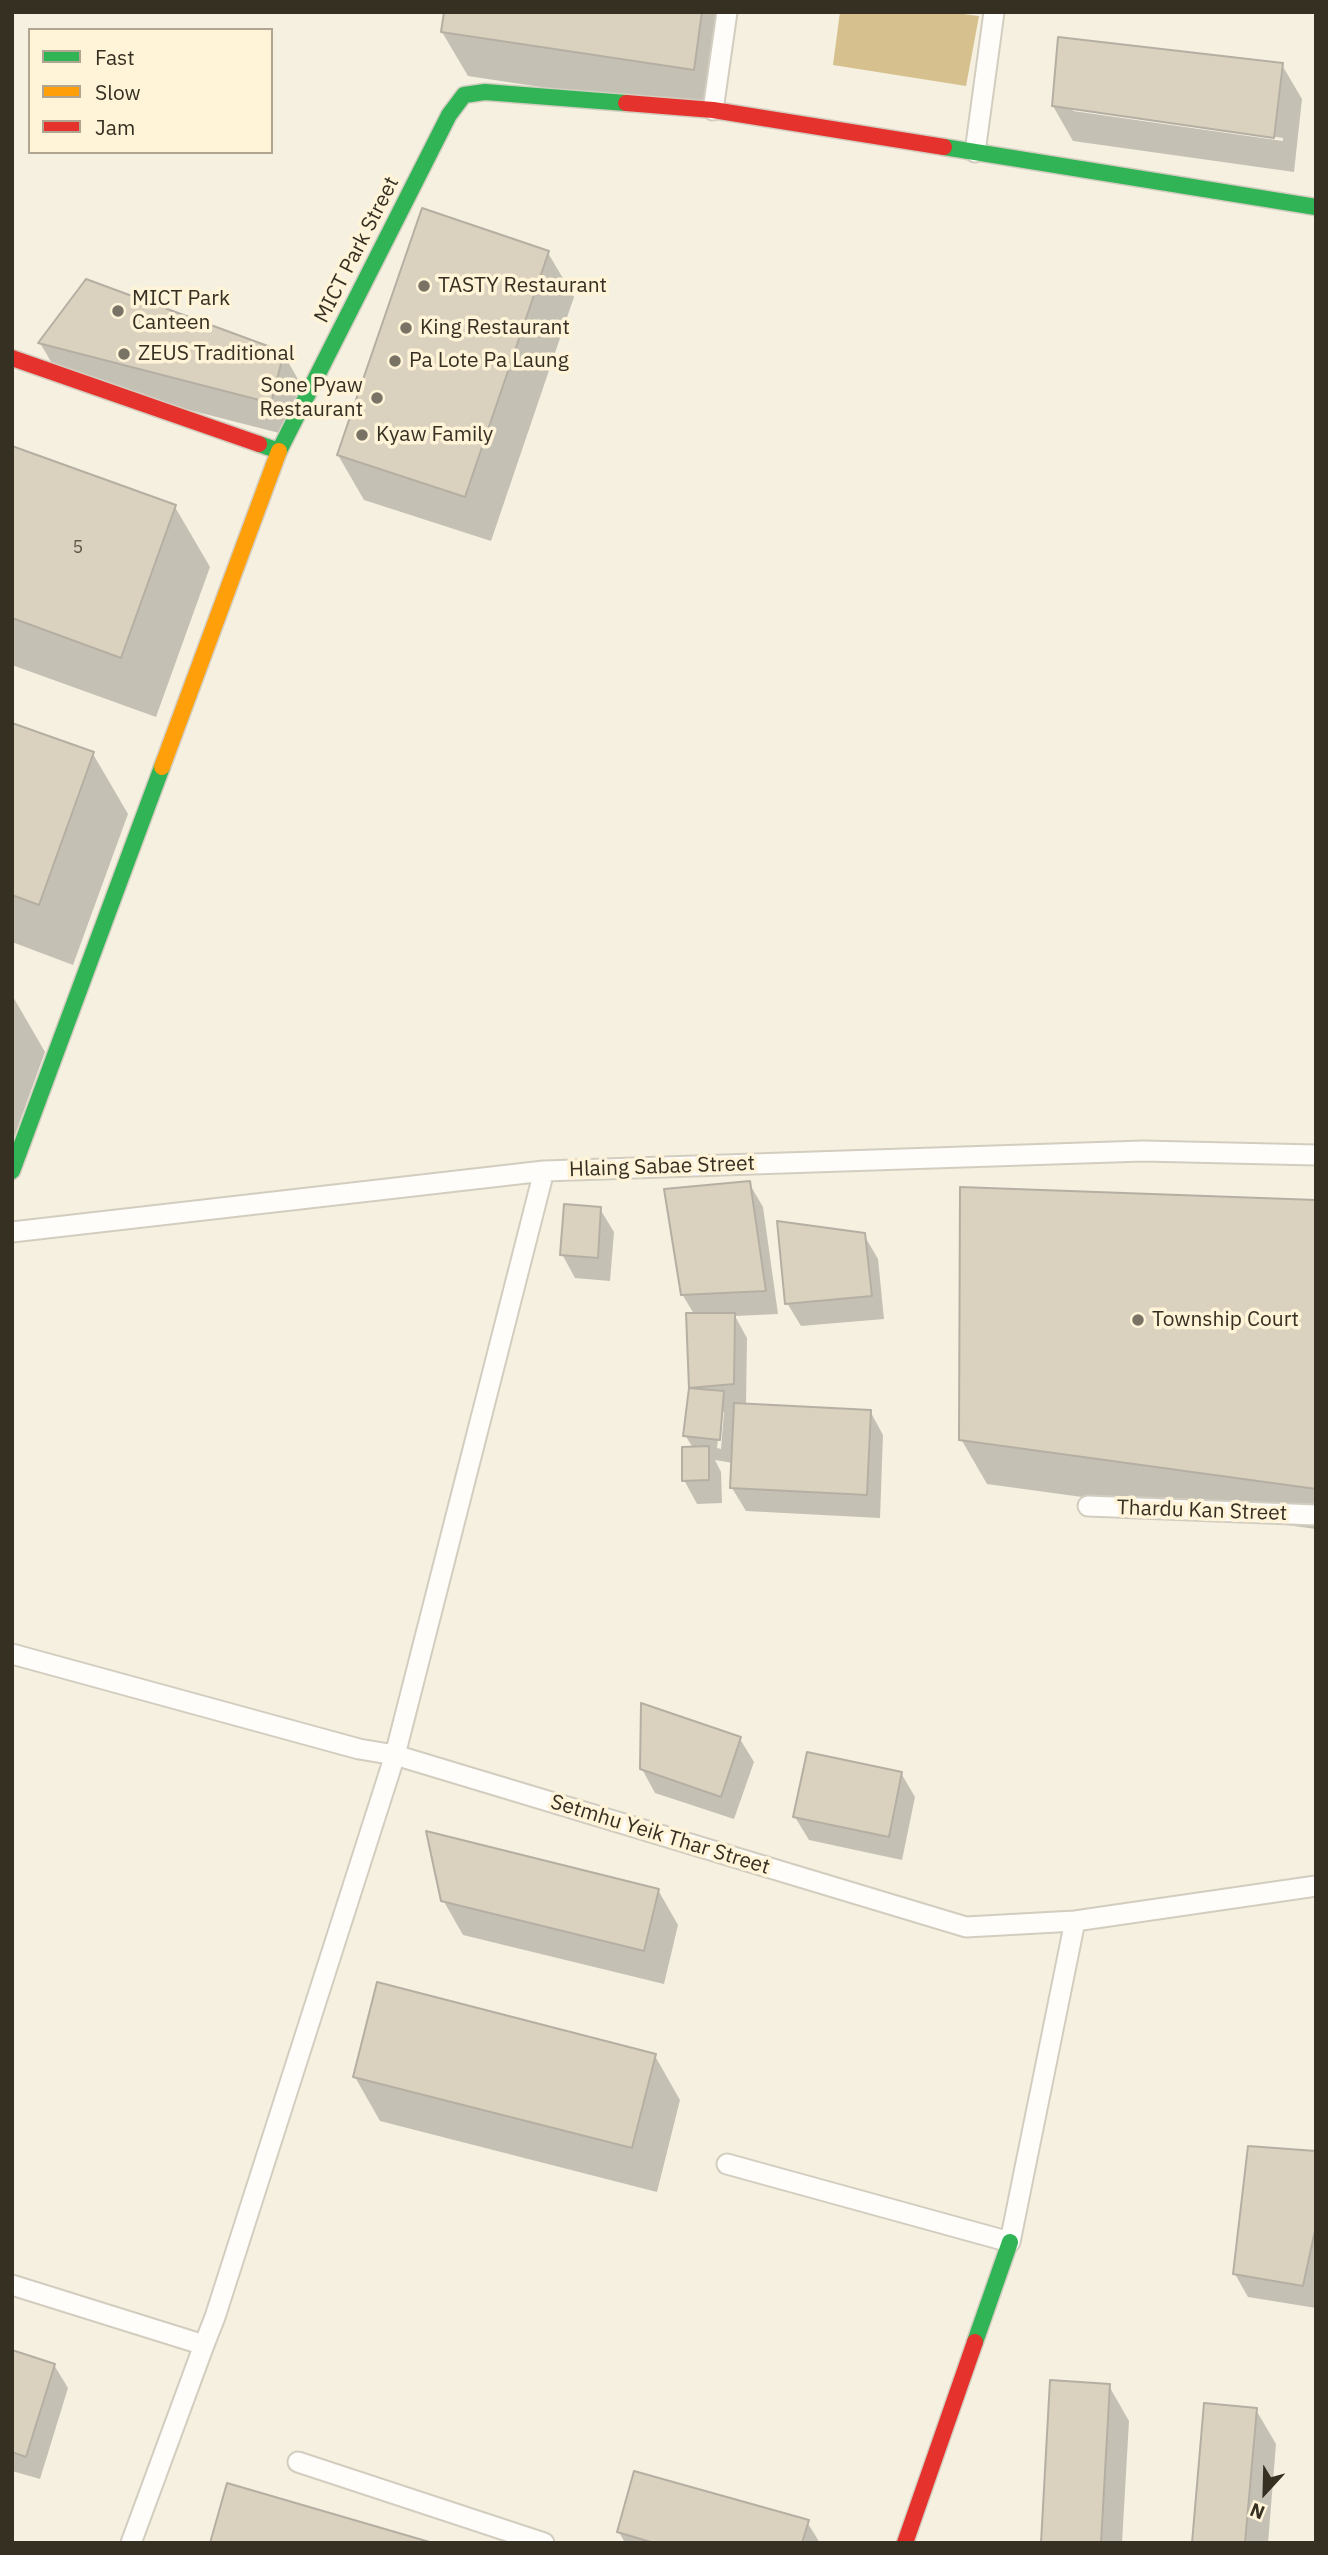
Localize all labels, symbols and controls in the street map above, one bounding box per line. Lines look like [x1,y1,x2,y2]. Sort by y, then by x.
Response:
legend [28,28,273,154]
text: Fast [95,43,135,71]
text: Slow [95,78,141,106]
text: Jam [95,113,135,141]
street label: MICT Park Street [309,173,405,327]
place label: TASTY Restaurant [438,273,607,299]
marker: TASTY Restaurant [416,278,432,294]
place label: MICT Park Canteen [132,286,230,336]
marker: MICT Park Canteen [110,303,126,319]
place label: King Restaurant [420,315,570,341]
marker: King Restaurant [398,320,414,336]
place label: ZEUS Traditional [138,341,294,367]
marker: ZEUS Traditional [116,346,132,362]
place label: Pa Lote Pa Laung [409,348,569,374]
marker: Pa Lote Pa Laung [387,353,403,369]
place label: Sone Pyaw Restaurant [260,373,363,423]
marker: Sone Pyaw Restaurant [369,390,385,406]
place label: Kyaw Family [376,422,493,448]
marker: Kyaw Family [354,427,370,443]
house number: 5 [73,537,83,559]
street label: Hlaing Sabae Street [569,1151,755,1183]
place label: Township Court [1152,1307,1299,1333]
marker: Township Court [1130,1312,1146,1328]
street label: Thardu Kan Street [1116,1495,1288,1527]
street label: Setmhu Yeik Thar Street [547,1790,773,1880]
north arrow [1230,2457,1300,2527]
text: N [1246,2498,1268,2525]

